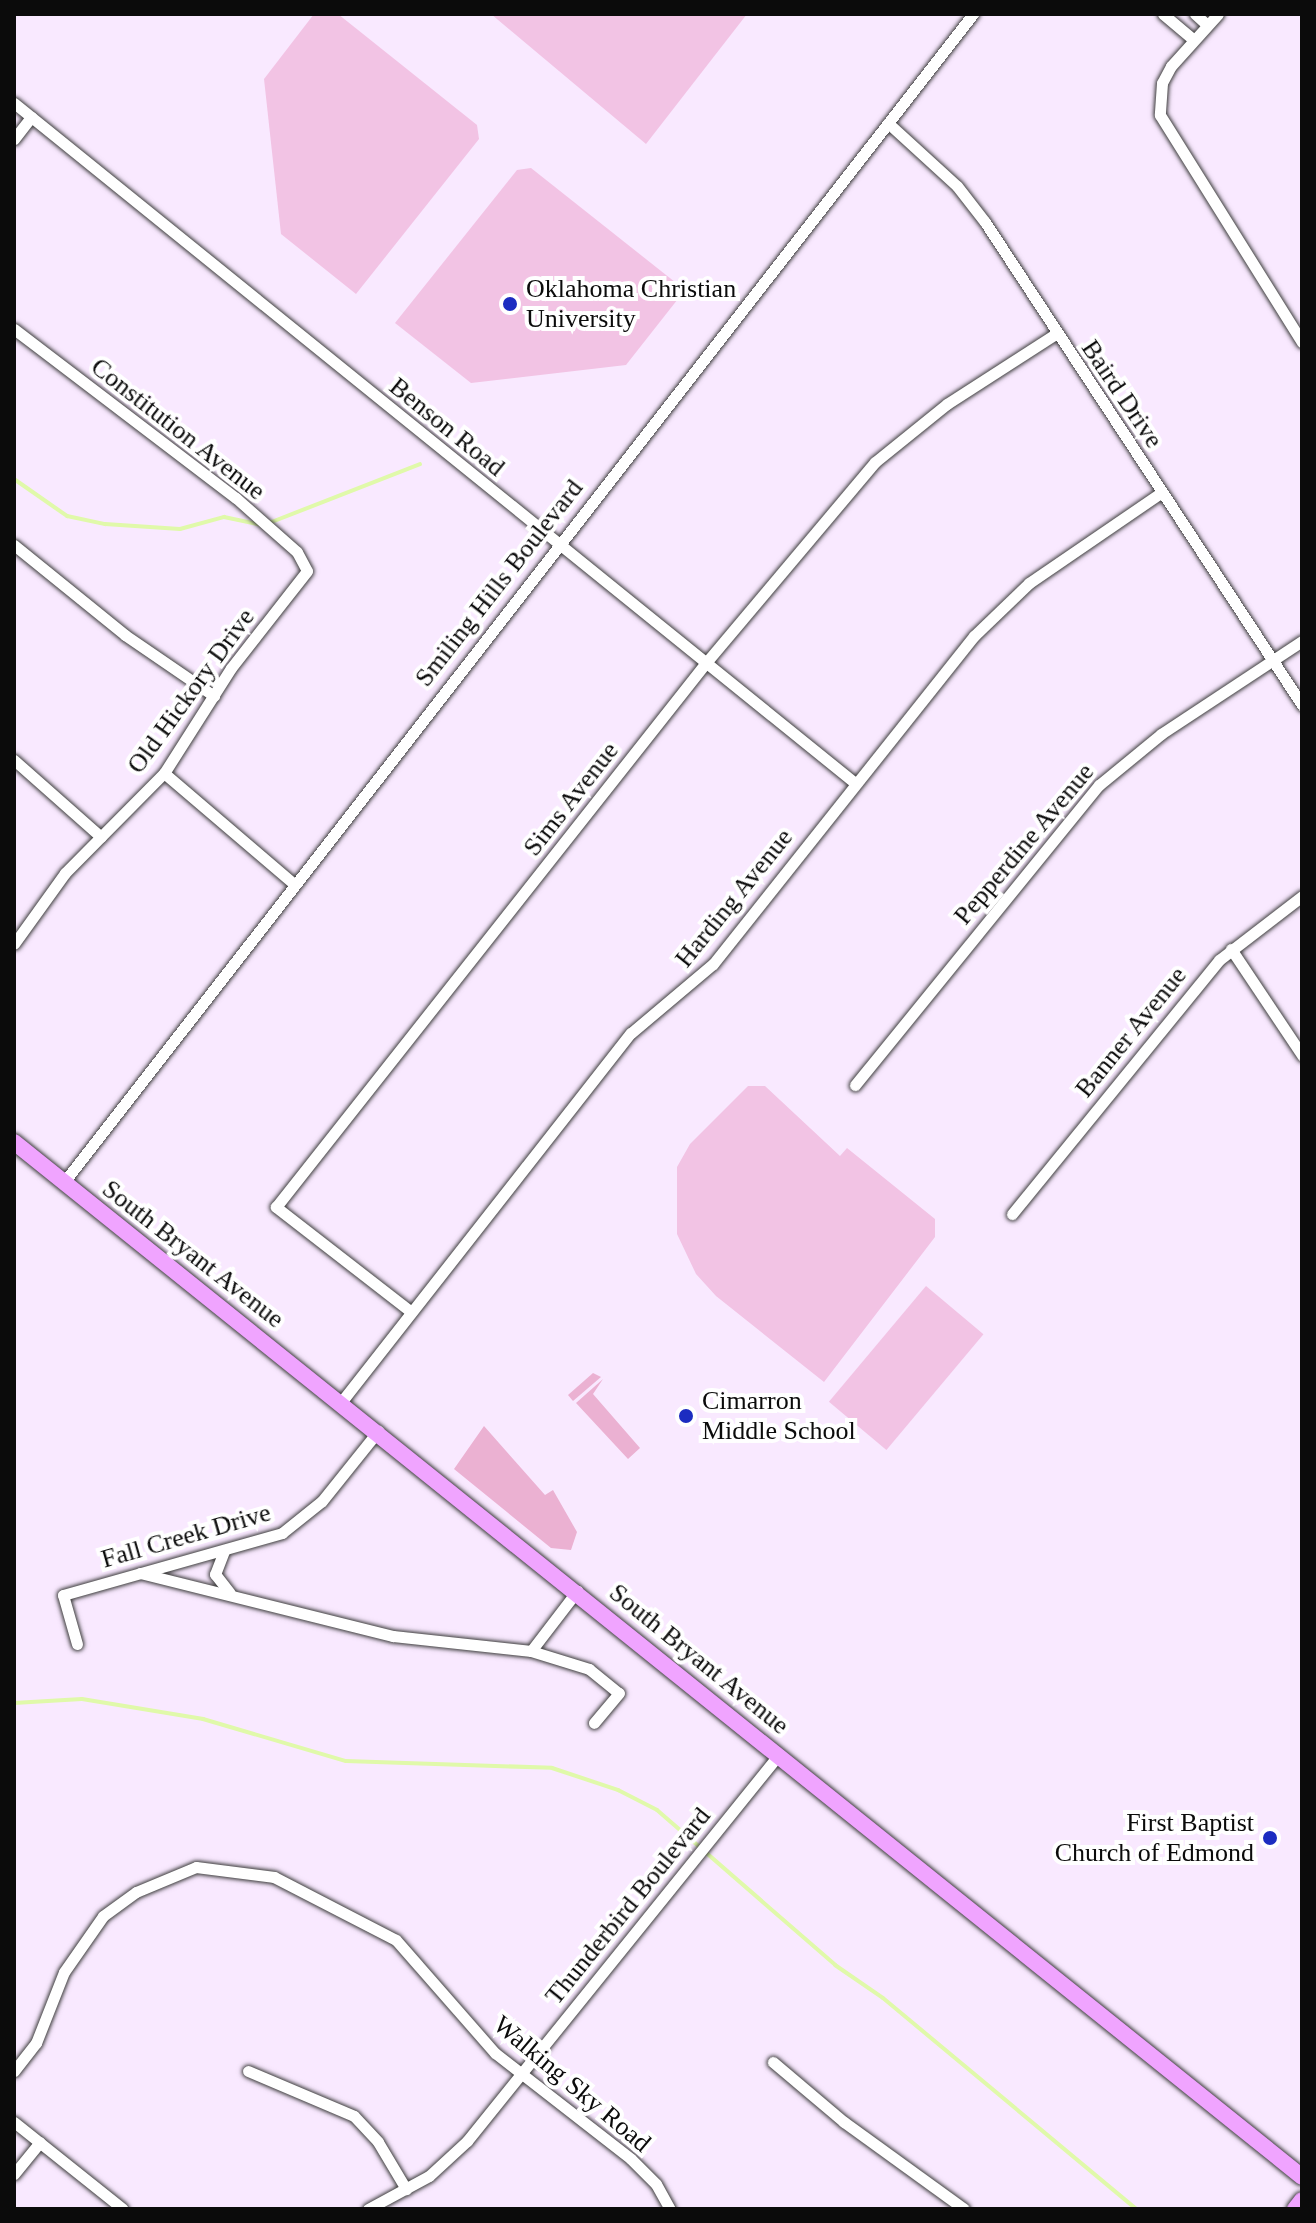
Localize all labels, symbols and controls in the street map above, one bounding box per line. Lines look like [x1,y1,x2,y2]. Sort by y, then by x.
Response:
place label: Oklahoma Christian University [526,273,736,334]
marker: Oklahoma Christian University [501,295,519,313]
street label: Baird Drive [1075,334,1169,454]
street label: Constitution Avenue [84,351,272,507]
street label: Benson Road [383,371,511,483]
street label: Smiling Hills Boulevard [408,473,590,693]
street label: Old Hickory Drive [121,602,261,780]
street label: Sims Avenue [516,735,626,863]
street label: Pepperdine Avenue [947,756,1101,932]
street label: Harding Avenue [668,822,800,974]
street label: Banner Avenue [1068,960,1194,1104]
street label: South Bryant Avenue [95,1173,291,1335]
place label: Cimarron Middle School [702,1385,856,1446]
marker: Cimarron Middle School [677,1407,695,1425]
street label: Fall Creek Drive [98,1497,274,1575]
street label: South Bryant Avenue [602,1577,796,1741]
street label: Thunderbird Boulevard [539,1801,717,2011]
place label: First Baptist Church of Edmond [1055,1807,1254,1868]
marker: First Baptist Church of Edmond [1261,1829,1279,1847]
street label: Walking Sky Road [487,2009,657,2159]

